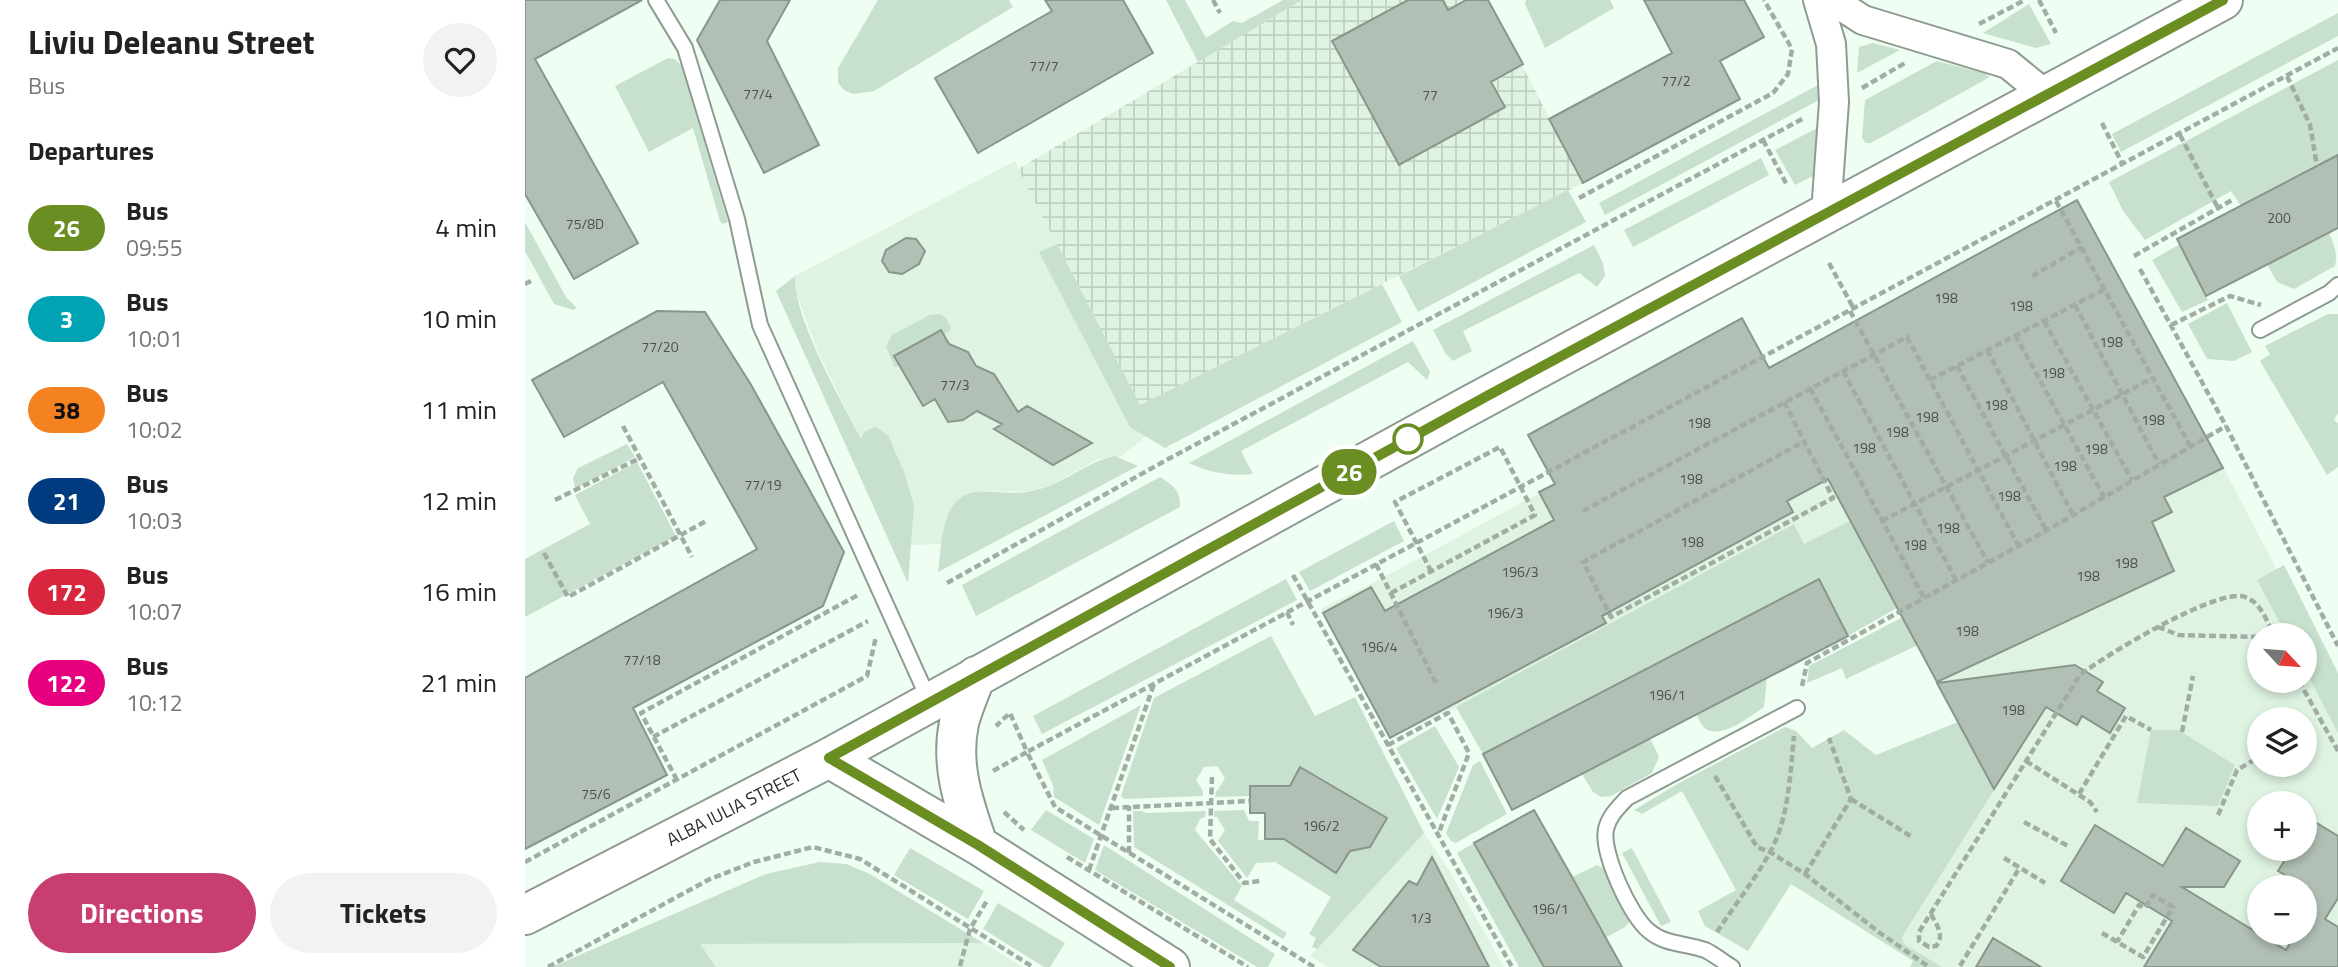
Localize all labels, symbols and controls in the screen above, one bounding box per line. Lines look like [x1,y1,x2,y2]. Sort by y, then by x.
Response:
text: Liviu Deleanu Street [28,17,315,67]
button: heart [423,23,497,97]
house number: 77/7 [1029,55,1059,76]
text: Bus [28,68,65,103]
house number: 77/2 [1661,70,1691,91]
house number: 77/4 [743,83,773,104]
house number: 77 [1422,84,1438,105]
text: Departures [28,131,154,170]
text: Bus [126,191,168,230]
house number: 200 [2267,207,2291,228]
text: 4 min [435,208,497,247]
text: 26 [53,210,80,246]
house number: 75/8D [566,213,604,234]
text: 09:55 [126,230,183,265]
text: Bus [126,282,168,321]
house number: 198 [1934,287,1958,308]
house number: 198 [2009,295,2033,316]
text: 10 min [421,299,497,338]
text: 3 [60,301,73,337]
text: 10:01 [126,321,183,356]
house number: 198 [2099,331,2123,352]
house number: 77/20 [641,336,679,357]
house number: 198 [2041,362,2065,383]
text: Bus [126,373,168,412]
house number: 77/3 [940,374,970,395]
text: 11 min [421,390,497,429]
text: 38 [53,392,80,428]
house number: 198 [1984,394,2008,415]
house number: 198 [1915,406,1939,427]
house number: 198 [2141,409,2165,430]
text: 10:02 [126,412,183,447]
house number: 198 [1687,412,1711,433]
house number: 198 [1885,421,1909,442]
unlabelled marker [1393,424,1423,454]
house number: 198 [1852,437,1876,458]
house number: 198 [2084,438,2108,459]
line badge: 26 [1317,449,1381,495]
text: 26 [1336,454,1362,490]
house number: 198 [2053,455,2077,476]
text: Bus [126,464,168,503]
house number: 198 [1679,468,1703,489]
house number: 77/19 [744,474,782,495]
text: 12 min [421,481,497,520]
text: 21 [53,483,80,519]
house number: 198 [1997,485,2021,506]
text: 10:03 [126,503,183,538]
house number: 198 [1936,517,1960,538]
house number: 198 [1680,531,1704,552]
house number: 198 [1903,534,1927,555]
house number: 198 [2114,552,2138,573]
text: Bus [126,555,168,594]
house number: 196/3 [1501,561,1539,582]
house number: 198 [2076,565,2100,586]
text: 16 min [421,572,497,611]
text: 172 [46,574,87,610]
text: 10:07 [126,594,183,629]
house number: 196/3 [1486,602,1524,623]
house number: 198 [1955,620,1979,641]
north arrow [2247,623,2317,693]
map controls [2247,623,2317,945]
house number: 196/4 [1360,636,1398,657]
text: Bus [126,646,168,685]
house number: 77/18 [623,649,661,670]
text: 21 min [421,663,497,702]
text: 122 [46,665,87,701]
house number: 196/1 [1648,684,1686,705]
text: 10:12 [126,685,183,720]
house number: 198 [2001,699,2025,720]
button: layers [2247,707,2317,777]
street label: ALBA IULIA STREET [662,761,807,853]
house number: 75/6 [581,783,611,804]
button: + [2247,791,2317,861]
house number: 196/2 [1302,815,1340,836]
button: Directions [28,873,256,953]
button: Tickets [270,873,497,953]
button: − [2247,875,2317,945]
house number: 196/1 [1531,898,1569,919]
house number: 1/3 [1410,907,1432,928]

